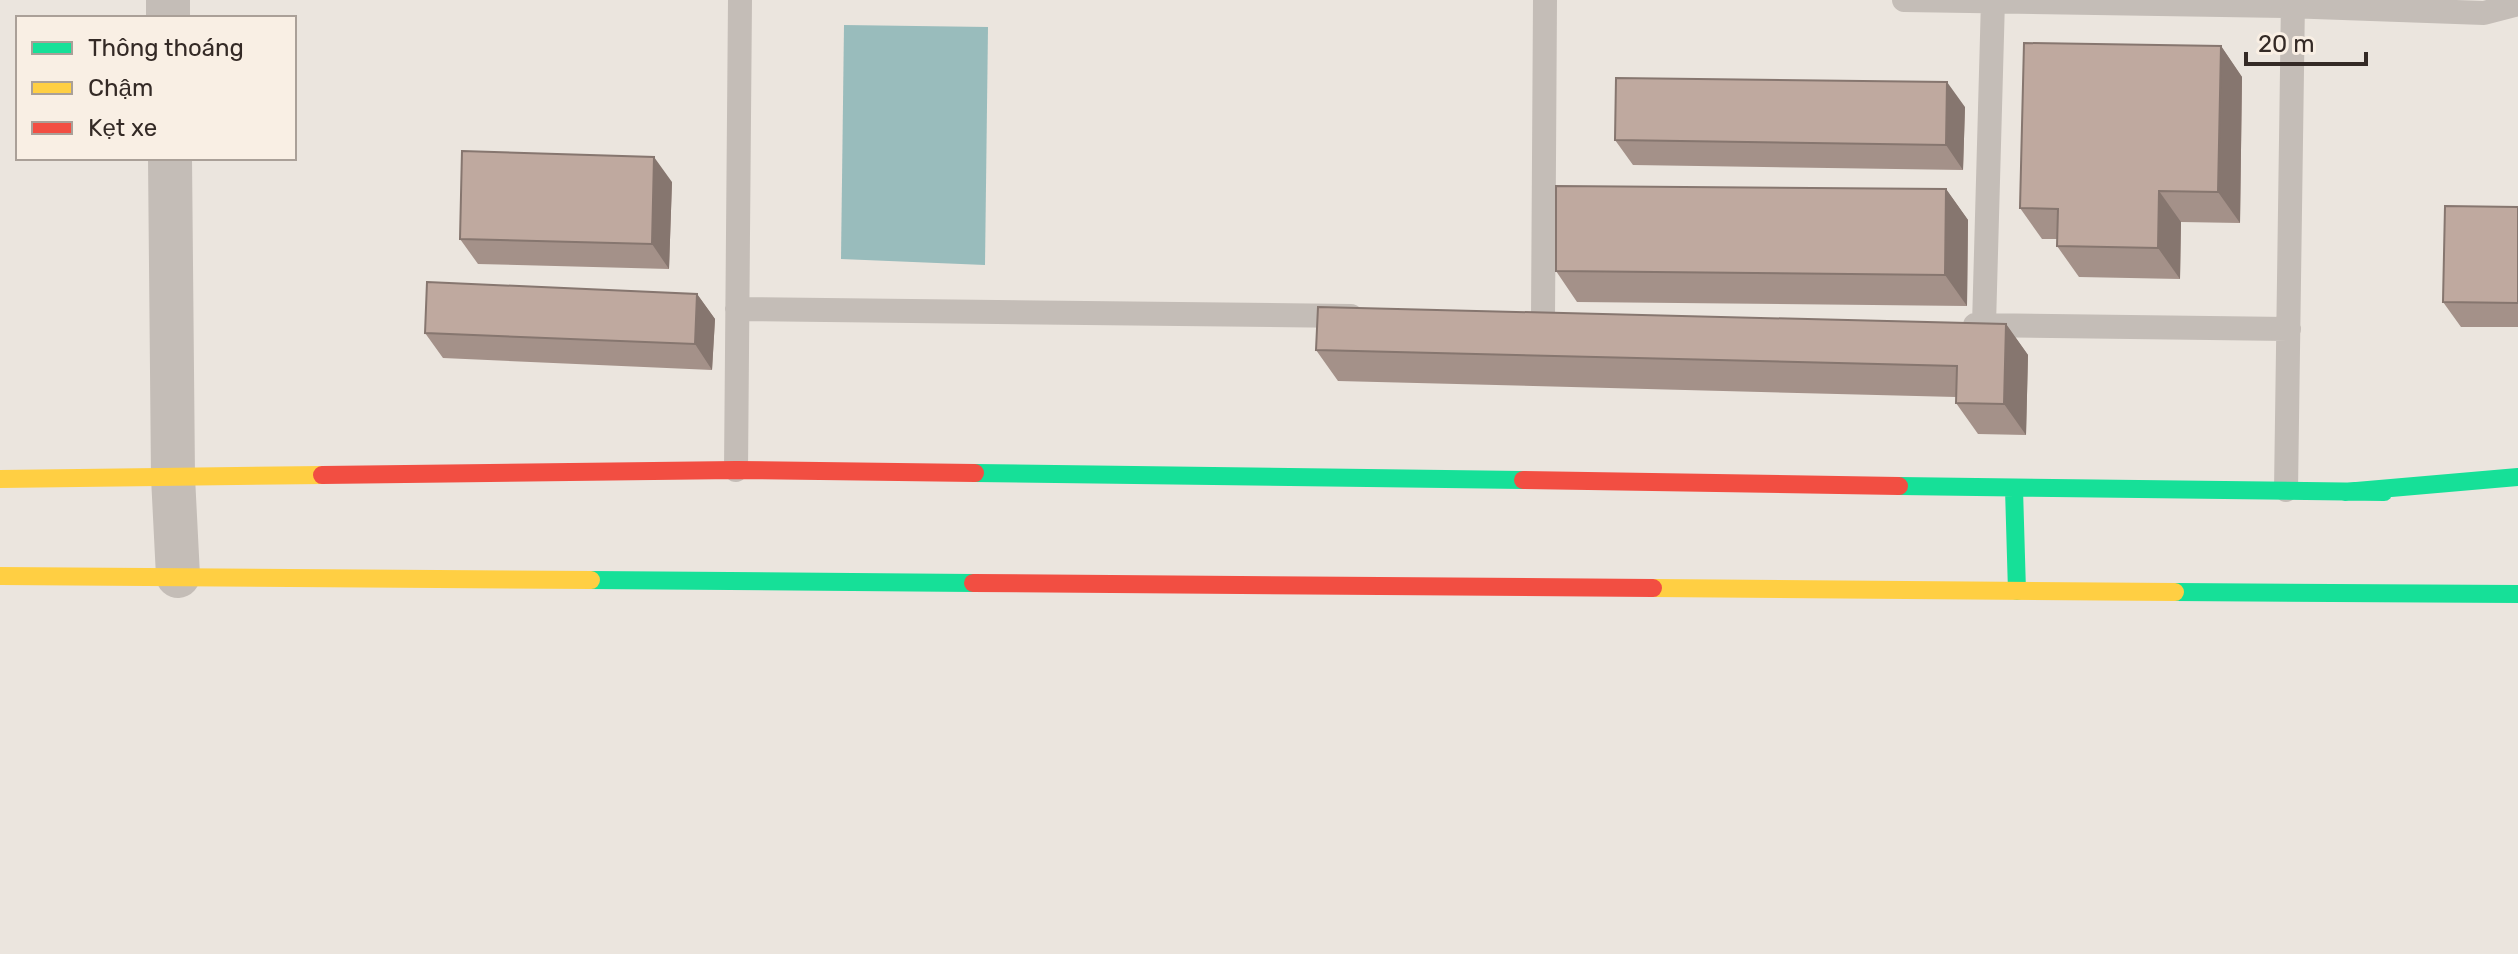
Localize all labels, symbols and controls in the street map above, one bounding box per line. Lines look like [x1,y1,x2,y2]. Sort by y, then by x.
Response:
legend [16,16,296,160]
scale bar [2246,16,2366,66]
text: 20 m [2258,30,2315,58]
text: Thông thoáng [88,34,244,62]
text: Chậm [88,74,153,102]
text: Kẹt xe [88,114,157,142]

